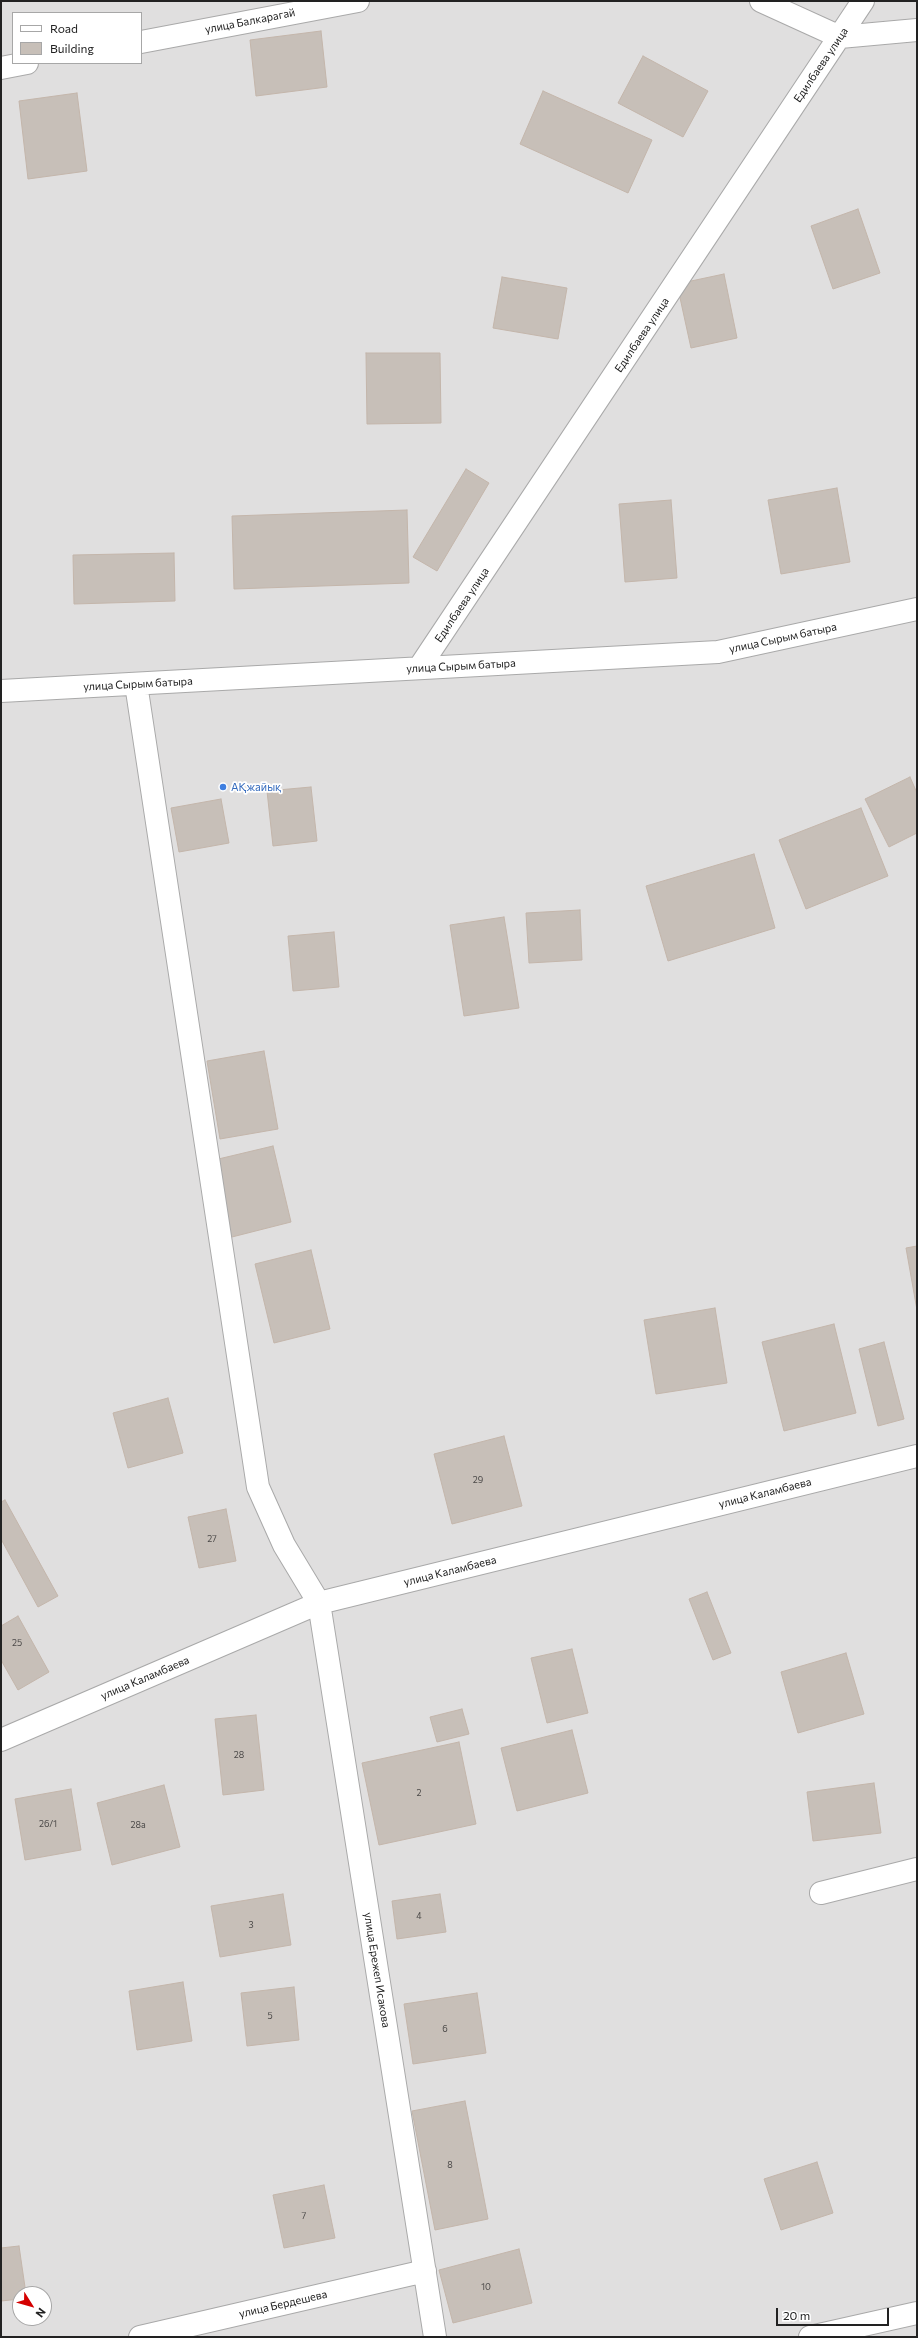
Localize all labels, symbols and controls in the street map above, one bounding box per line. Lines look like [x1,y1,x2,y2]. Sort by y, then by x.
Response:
street label: улица Балкарагай [204,6,296,36]
legend [12,12,142,64]
text: Road [50,21,78,35]
street label: Едилбаева улица [791,25,851,105]
text: Building [50,41,94,55]
street label: Едилбаева улица [612,295,672,375]
street label: Едилбаева улица [432,565,492,645]
street label: улица Сырым батыра [728,620,838,656]
street label: улица Сырым батыра [406,657,516,675]
street label: улица Сырым батыра [83,675,193,693]
place label: АҚжайық [231,780,281,794]
marker: АҚжайық [218,782,228,792]
house number: 29 [473,1475,483,1485]
street label: улица Каламбаева [717,1475,813,1511]
house number: 27 [207,1534,217,1544]
street label: улица Каламбаева [402,1553,498,1589]
house number: 25 [12,1638,22,1648]
street label: улица Каламбаева [99,1653,191,1703]
house number: 28 [234,1750,244,1760]
house number: 2 [417,1788,421,1798]
house number: 26/1 [39,1819,57,1829]
house number: 28а [130,1820,146,1830]
street label: улица Ережеп Исакова [361,1911,393,2029]
house number: 4 [416,1911,422,1921]
house number: 3 [248,1920,254,1930]
house number: 5 [267,2011,273,2021]
house number: 6 [442,2024,448,2034]
house number: 8 [447,2160,453,2170]
house number: 7 [302,2211,306,2221]
house number: 10 [481,2282,491,2292]
north arrow [12,2286,52,2326]
street label: улица Бердешева [238,2287,328,2321]
scale bar [778,2300,891,2326]
text: N [34,2306,49,2320]
text: 20 m [783,2308,810,2322]

